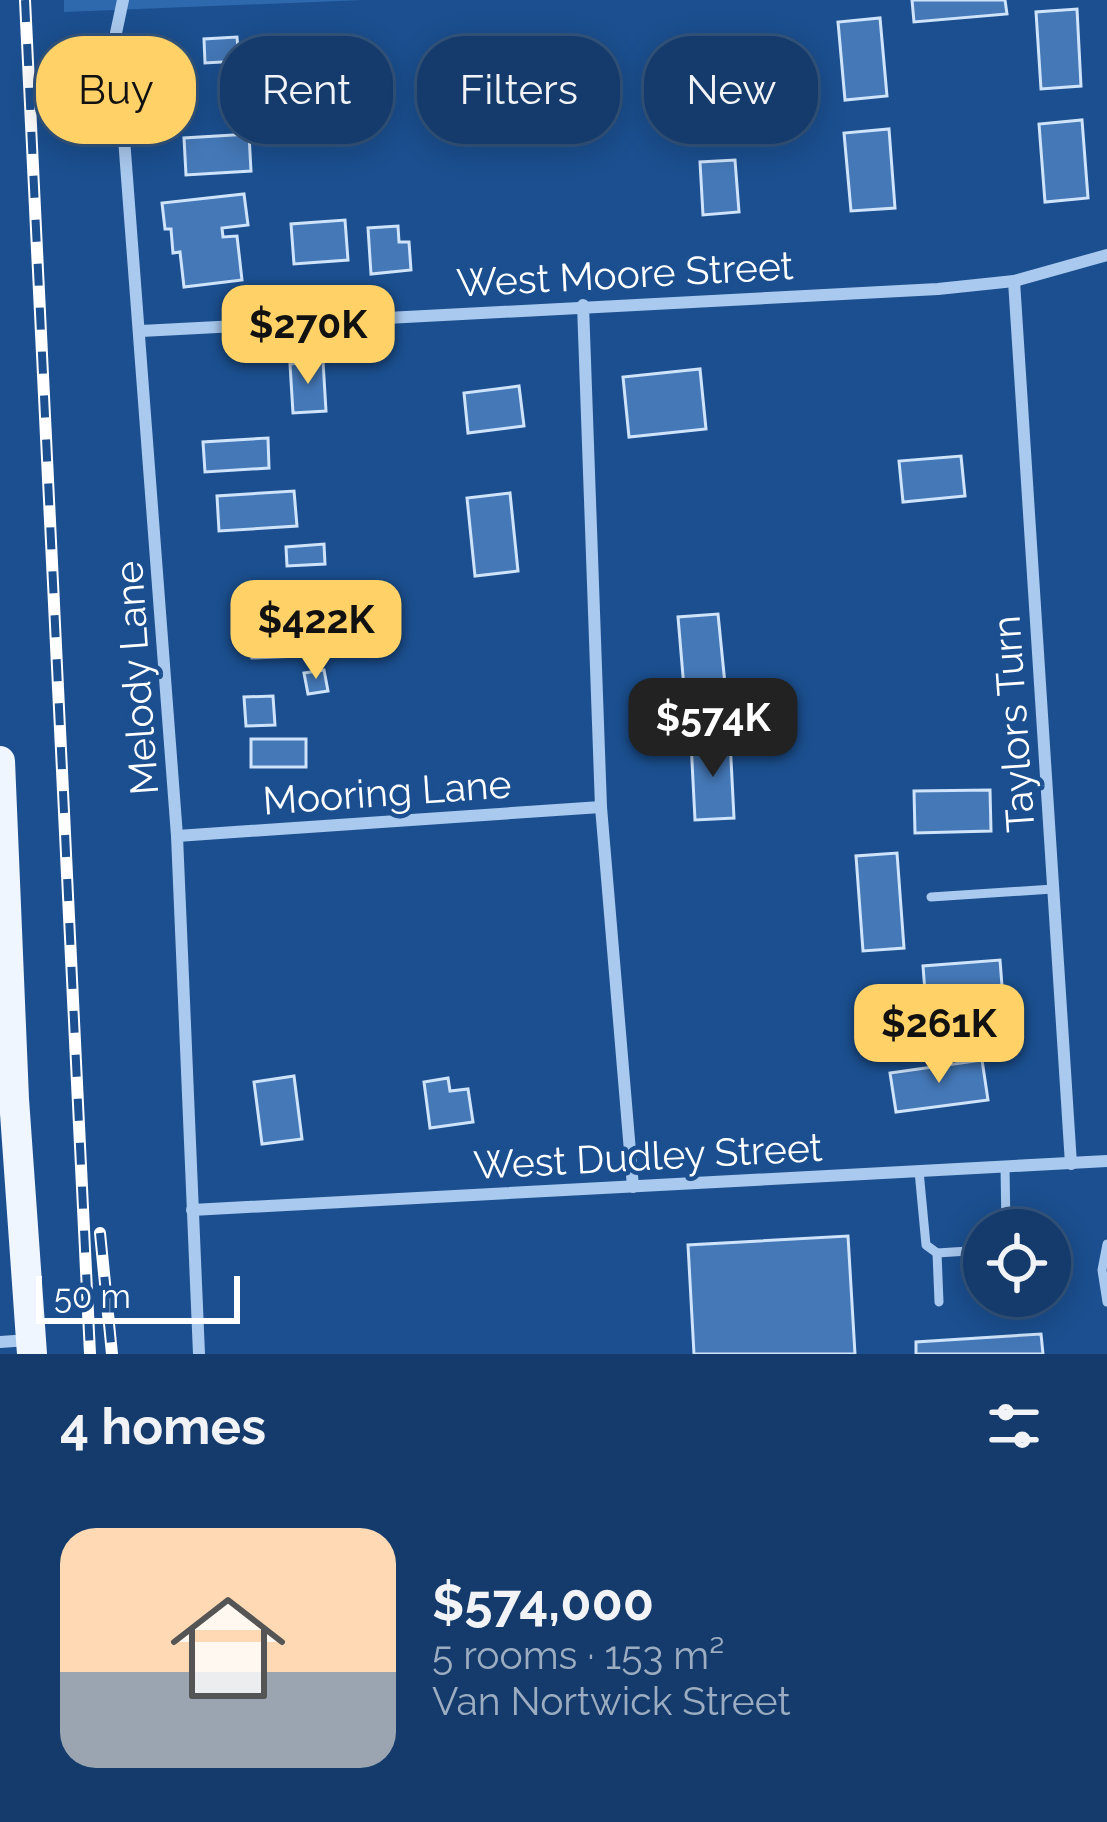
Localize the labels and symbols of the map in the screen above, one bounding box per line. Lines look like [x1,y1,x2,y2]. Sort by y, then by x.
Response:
street label: West Moore Street [455,242,795,306]
pin: $270K [224,285,392,387]
street label: Melody Lane [105,559,167,797]
pin: $422K [232,580,400,682]
street label: Taylors Turn [982,614,1044,834]
pin: $574K [629,678,797,780]
street label: Mooring Lane [261,760,513,824]
pin: $261K [855,984,1023,1086]
street label: West Dudley Street [472,1124,824,1188]
scale bar [36,1270,240,1323]

